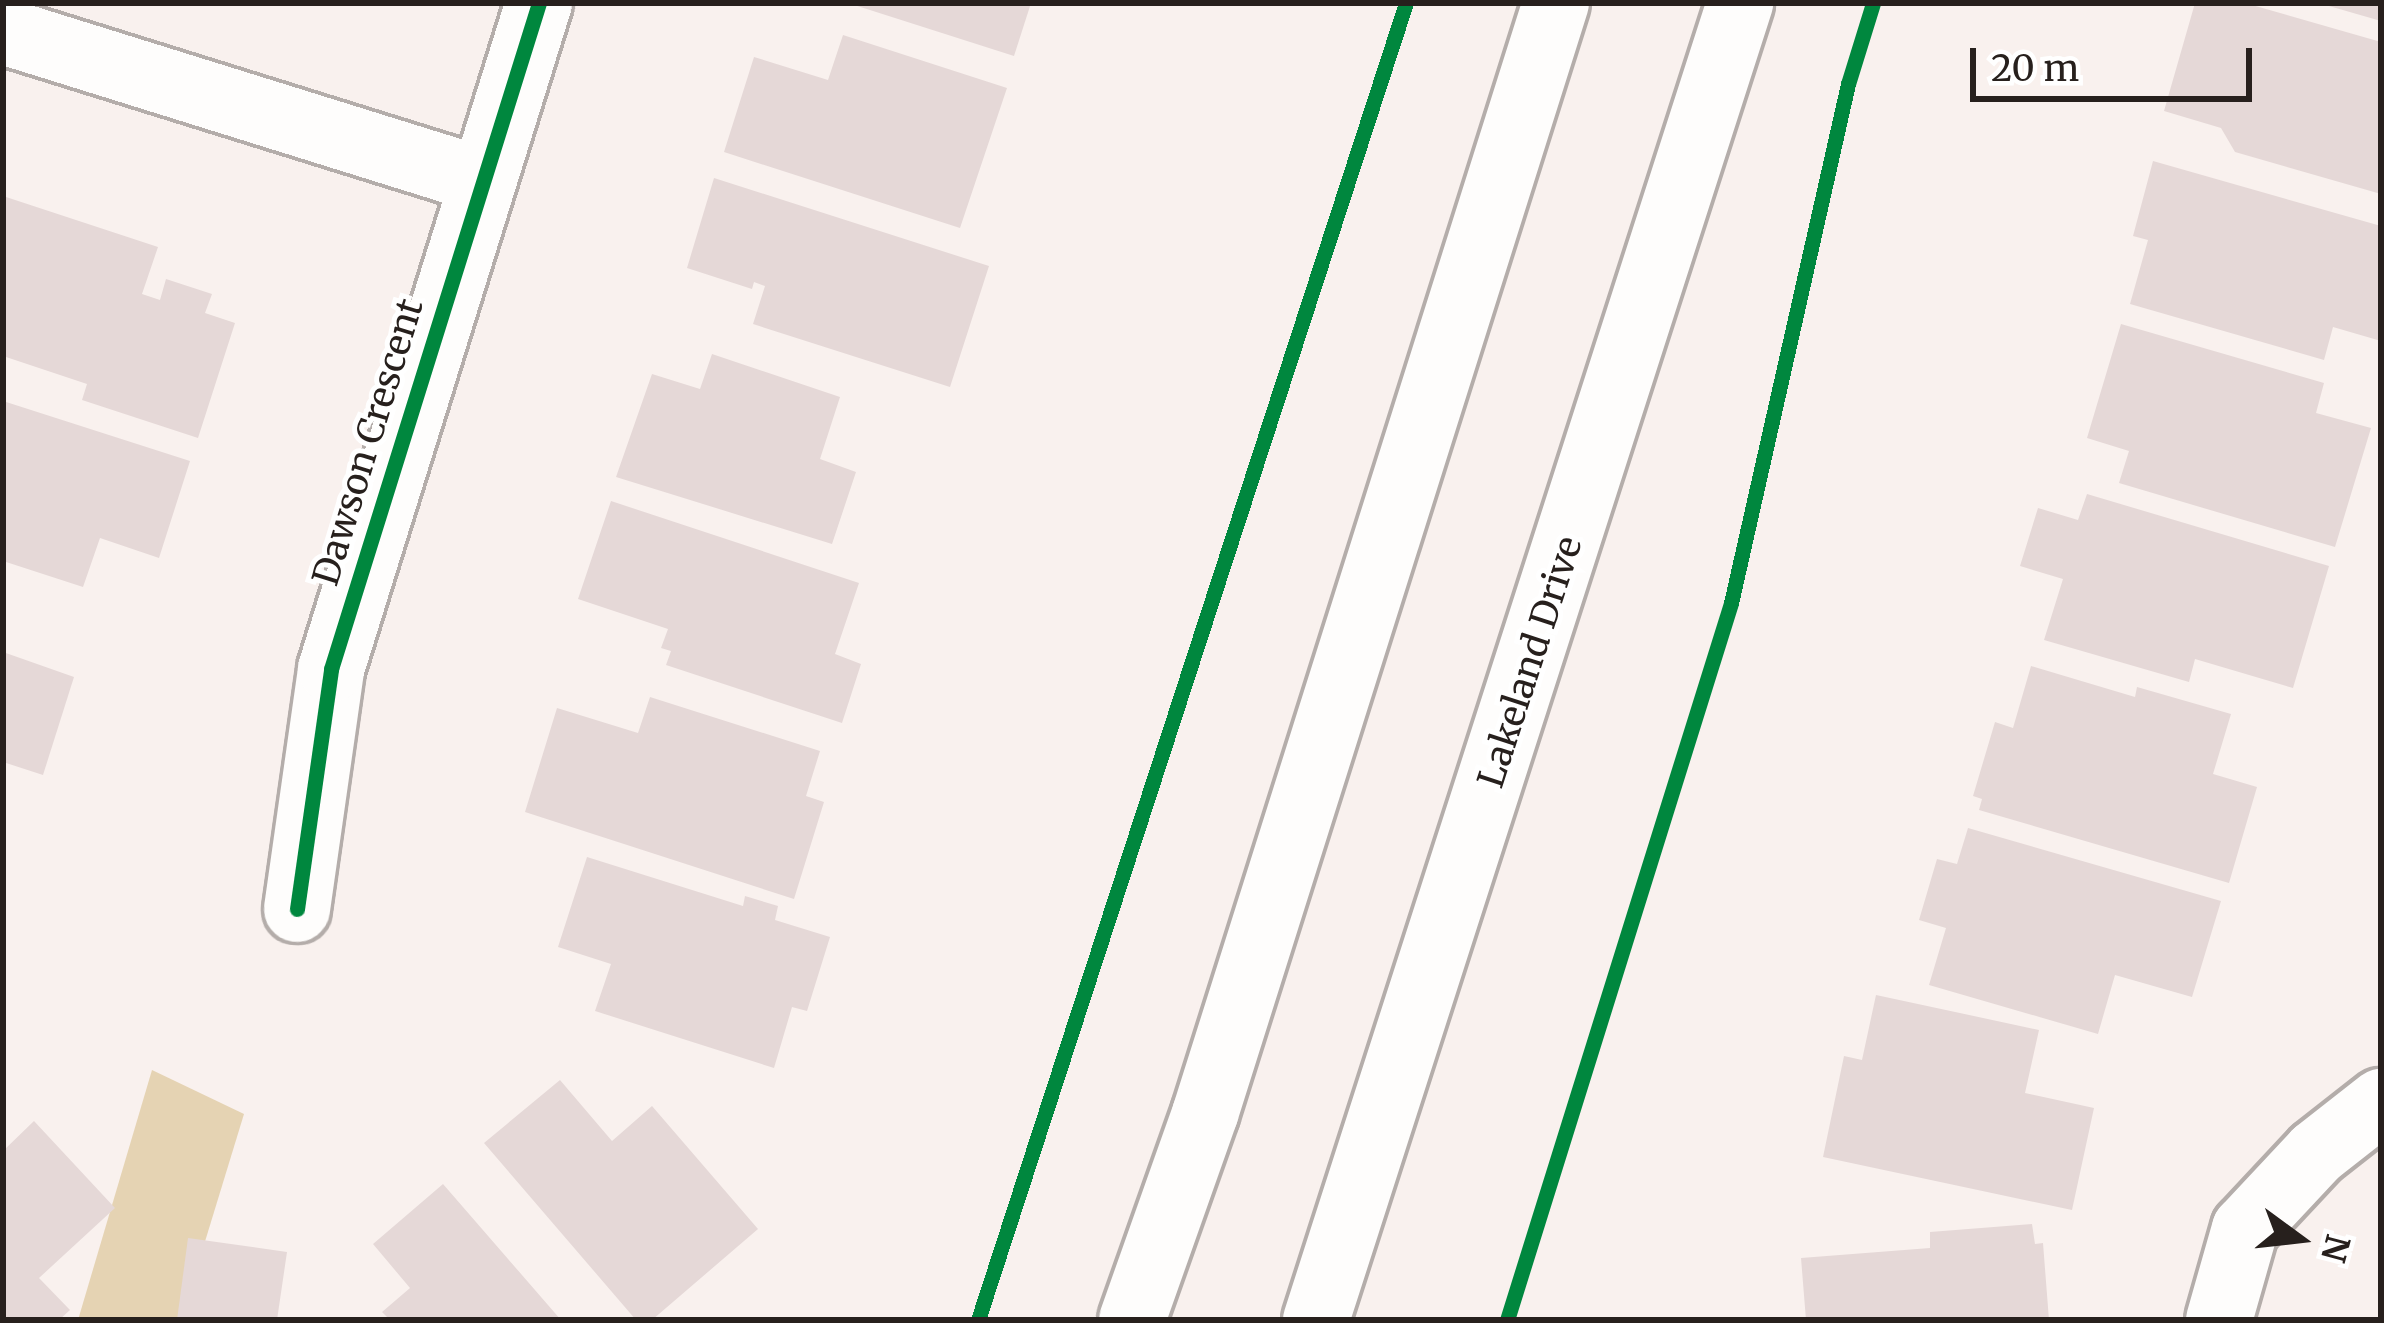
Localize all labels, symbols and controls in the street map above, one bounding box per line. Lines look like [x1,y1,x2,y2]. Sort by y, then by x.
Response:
scale bar [1976,24,2258,98]
text: 20 m [1991,46,2079,91]
street label: Dawson Crescent [304,294,432,590]
street label: Lakeland Drive [1469,531,1591,793]
north arrow [2240,1179,2360,1299]
text: N [2312,1231,2358,1266]

